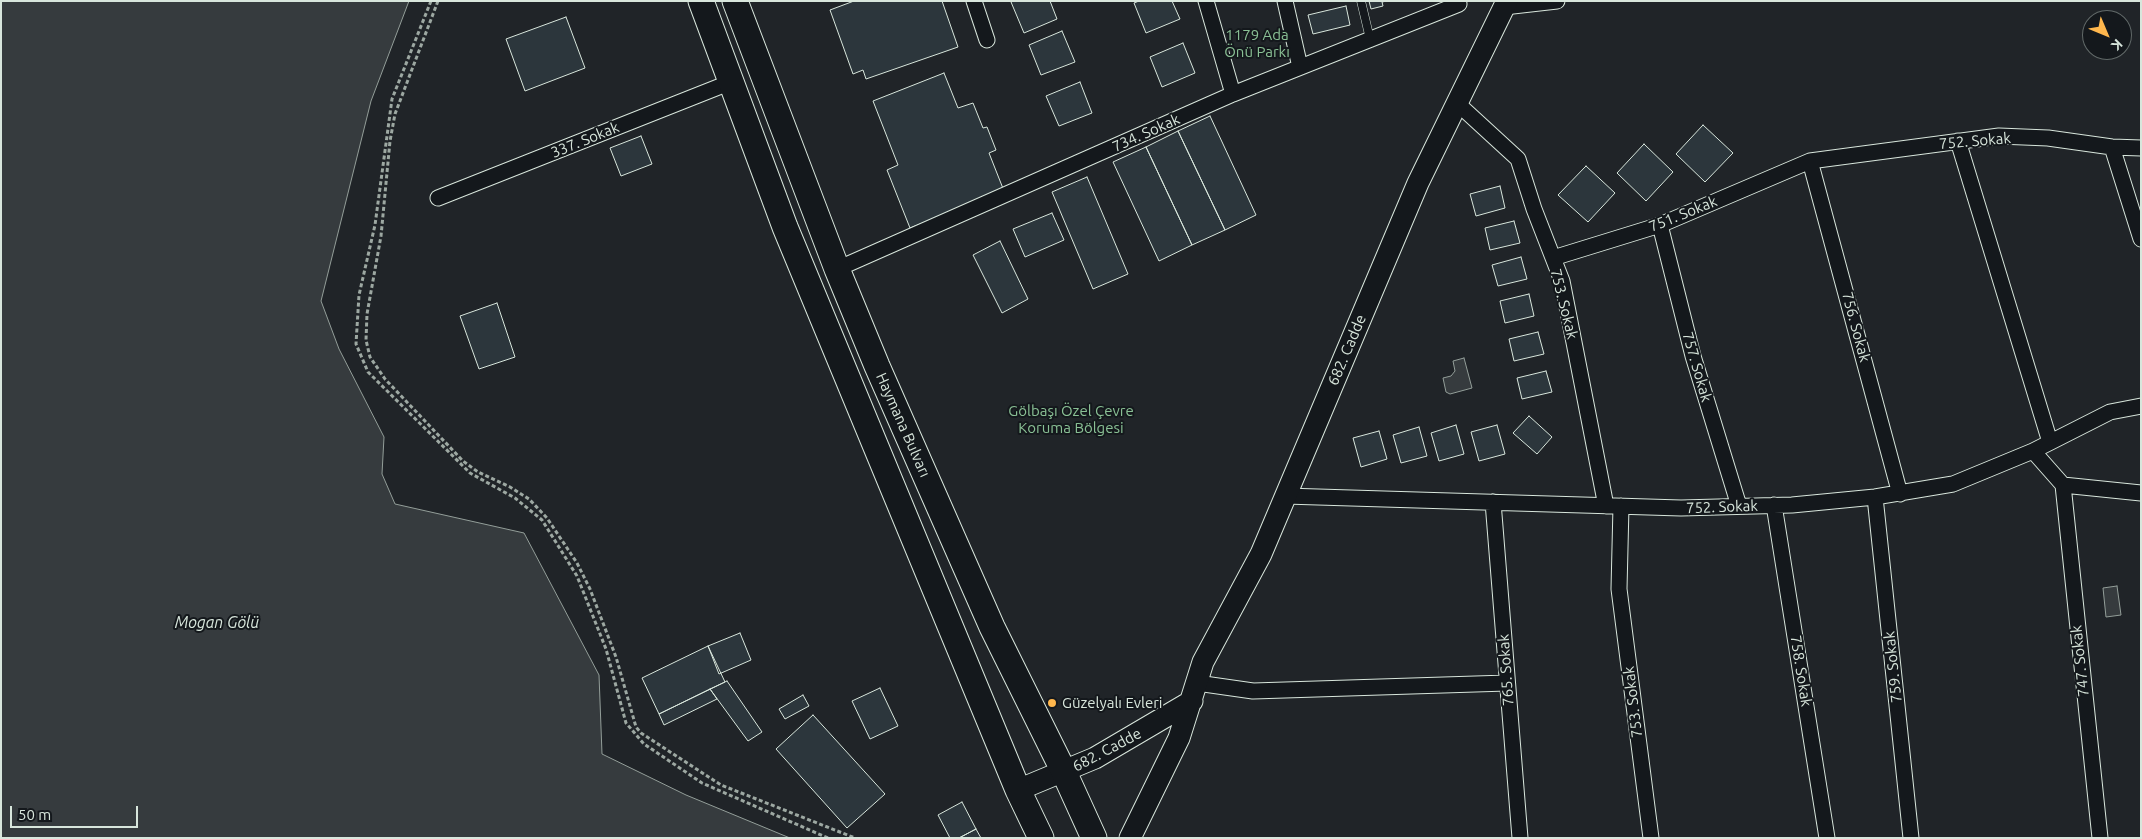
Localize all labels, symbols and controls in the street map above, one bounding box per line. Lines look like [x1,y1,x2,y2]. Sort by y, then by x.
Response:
north arrow [2082,10,2132,60]
park label: 1179 Ada Önü Parkı [1224,26,1290,61]
text: K [2108,36,2126,54]
street label: 734. Sokak [1109,110,1183,156]
street label: 337. Sokak [548,118,622,162]
street label: 752. Sokak [1938,129,2012,153]
street label: 751. Sokak [1646,192,1720,236]
street label: 753. Sokak [1547,267,1581,341]
street label: 756. Sokak [1838,290,1874,364]
street label: 682. Cadde [1324,312,1370,388]
street label: 757. Sokak [1678,330,1716,404]
street label: Haymana Bulvarı [872,370,934,480]
park label: Gölbaşı Özel Çevre Koruma Bölgesi [1008,402,1134,437]
street label: 752. Sokak [1686,497,1758,517]
water label: Mogan Gölü [175,613,259,633]
street label: 747. Sokak [2067,624,2093,698]
street label: 759. Sokak [1880,630,1906,704]
street label: 765. Sokak [1495,633,1517,707]
street label: 758. Sokak [1786,634,1816,708]
street label: 753. Sokak [1620,665,1646,739]
place label: Güzelyalı Evleri [1062,694,1162,712]
marker: Güzelyalı Evleri [1046,697,1058,709]
street label: 682. Cadde [1070,724,1144,776]
scale bar [12,796,140,828]
text: 50 m [18,806,51,823]

